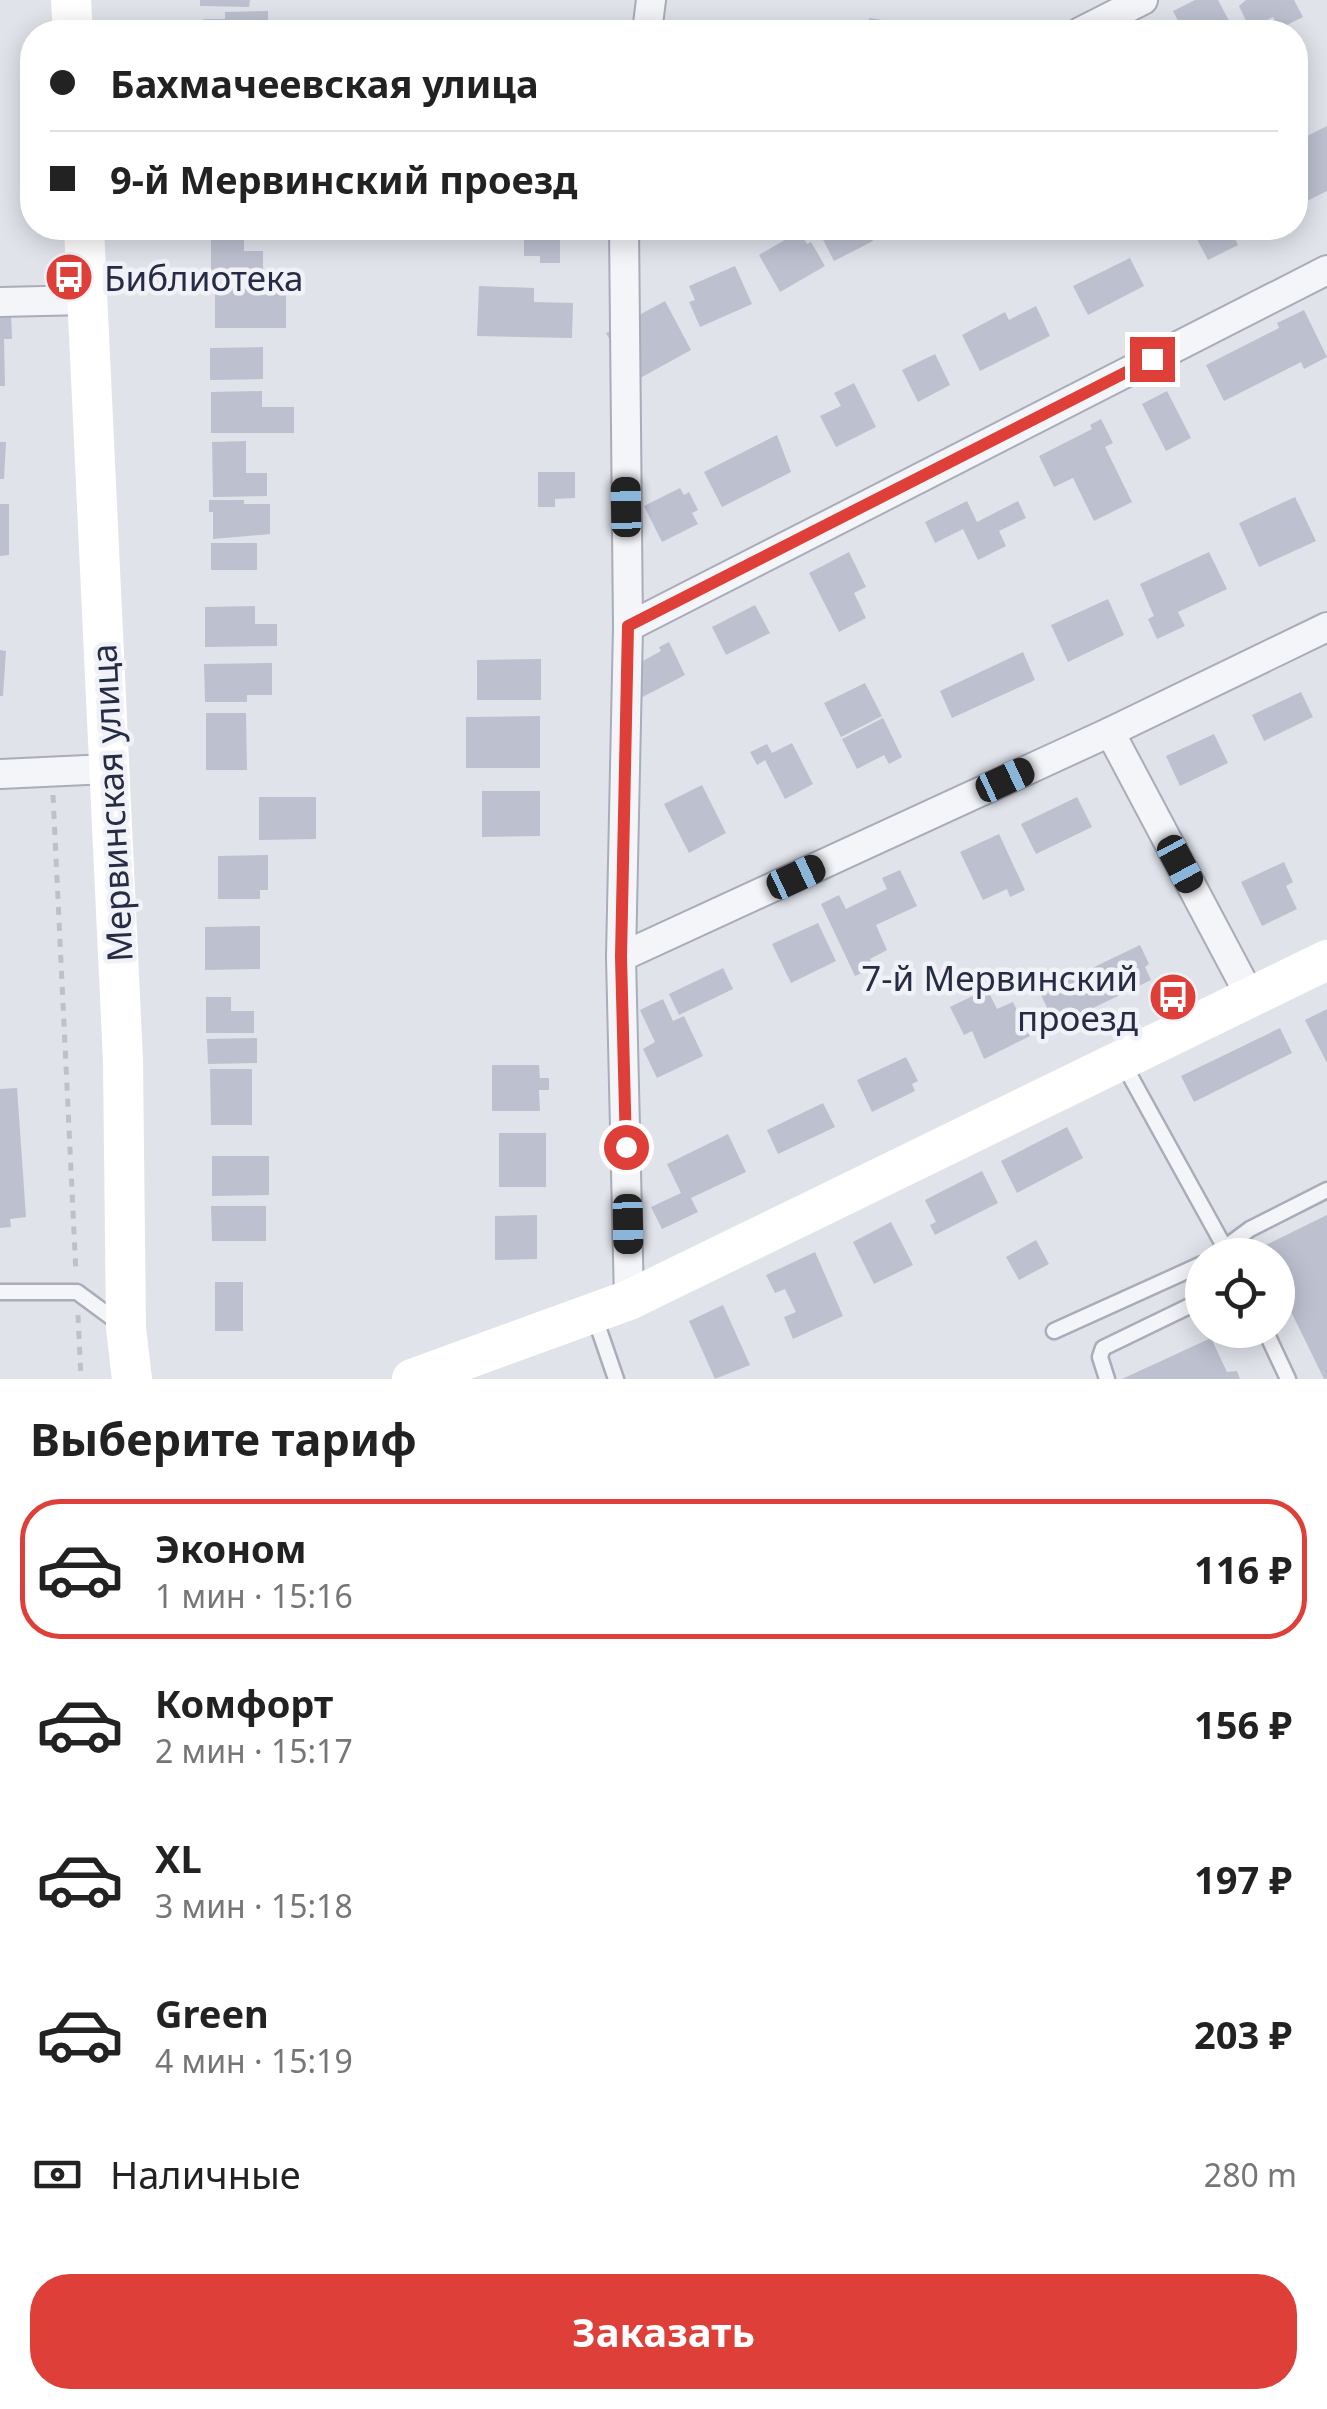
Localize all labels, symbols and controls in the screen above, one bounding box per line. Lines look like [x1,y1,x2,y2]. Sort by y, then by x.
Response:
text: Бахмачеевская улица [110,57,539,109]
text: 9-й Мервинский проезд [110,153,578,205]
bus stop icon: Библиотека [43,251,95,303]
place label: Библиотека [104,254,303,301]
route end [1130,337,1175,382]
car [610,477,642,537]
street label: Мервинская улица [79,643,143,963]
car [971,754,1039,806]
car [1153,830,1207,898]
car [762,851,830,903]
place label: 7-й Мервинский проезд [861,954,1138,1041]
bus stop icon: 7-й Мервинский проезд [1147,971,1199,1023]
route start [604,1125,649,1170]
car [612,1194,644,1254]
map controls [1185,1238,1295,1348]
button: locate [1185,1238,1295,1348]
text: Выберите тариф [30,1408,417,1469]
text: Эконом [155,1522,307,1574]
icon: car [35,1524,125,1614]
text: 116 ₽ [1194,1543,1292,1595]
text: 1 мин · 15:16 [155,1574,353,1617]
text: Комфорт [155,1677,333,1729]
icon: car [35,1679,125,1769]
text: 156 ₽ [1194,1698,1292,1750]
text: 2 мин · 15:17 [155,1729,353,1772]
text: XL [155,1832,202,1884]
icon: car [35,1834,125,1924]
text: 197 ₽ [1194,1853,1292,1905]
text: 3 мин · 15:18 [155,1884,353,1927]
text: Green [155,1987,269,2039]
icon: car [35,1989,125,2079]
text: 203 ₽ [1194,2008,1292,2060]
text: 4 мин · 15:19 [155,2039,353,2082]
icon: cash [30,2147,85,2202]
text: Наличные [110,2148,301,2200]
text: 280 m [1204,2153,1297,2196]
button: Заказать [30,2274,1297,2389]

